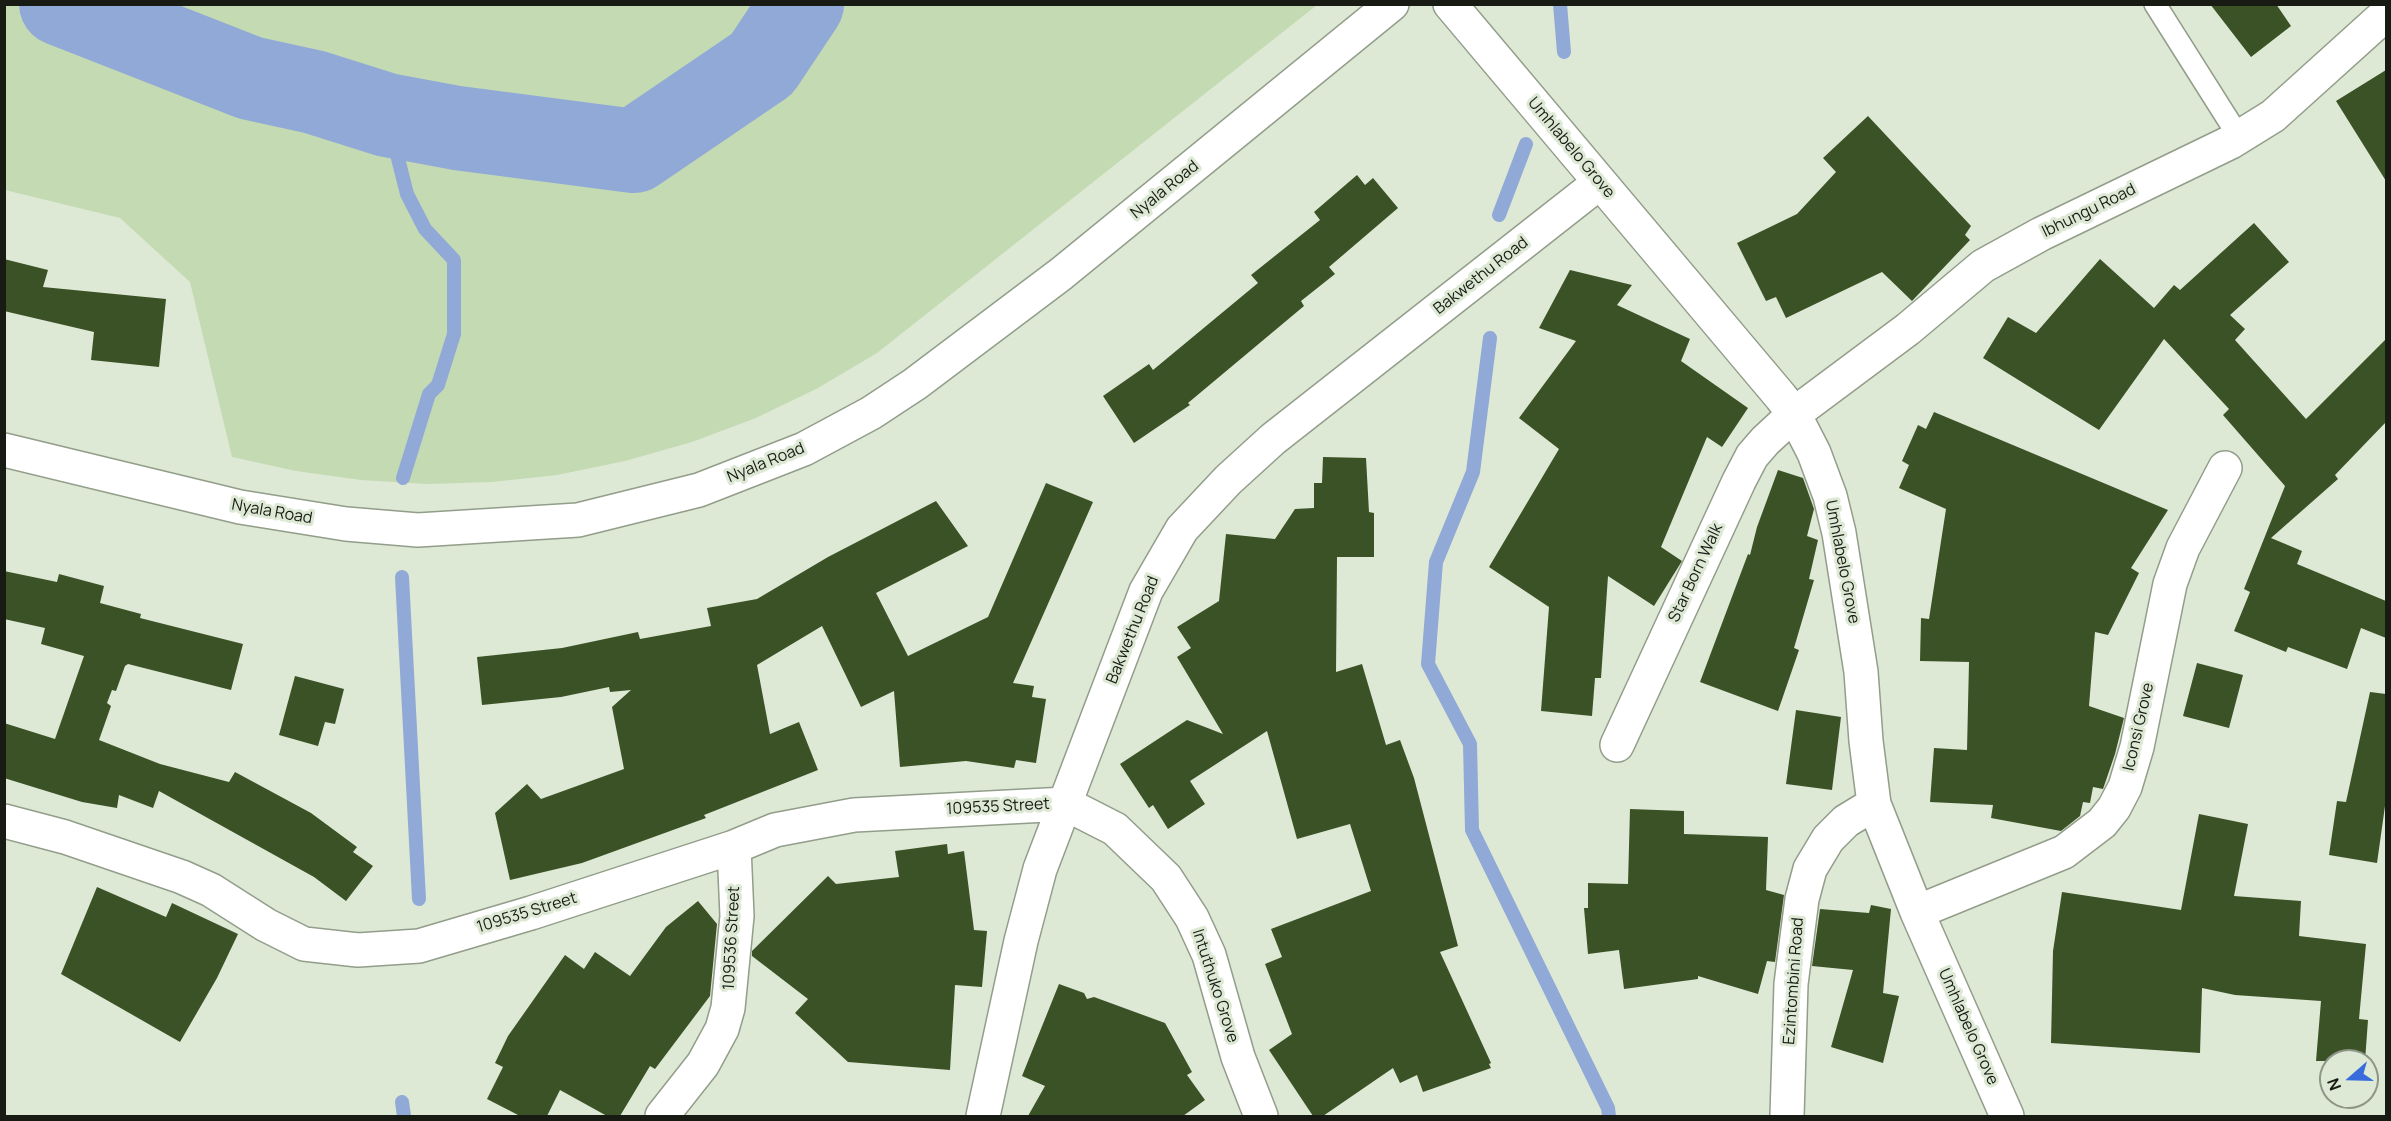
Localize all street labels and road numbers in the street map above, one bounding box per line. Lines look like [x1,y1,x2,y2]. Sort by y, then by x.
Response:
street label: Umhlabelo Grove [1523,94,1619,202]
street label: Nyala Road [1127,157,1203,223]
street label: Ibhungu Road [2039,180,2139,242]
street label: Bakwethu Road [1430,233,1532,319]
street label: Nyala Road [725,439,807,487]
street label: Nyala Road [230,495,314,529]
street label: Umhlabelo Grove [1821,499,1863,625]
street label: Star Born Walk [1665,521,1727,625]
street label: Bakwethu Road [1103,573,1163,687]
street label: Iconsi Grove [2120,681,2158,773]
street label: 109535 Street [946,795,1050,819]
street label: 109536 Street [720,886,744,990]
street label: 109535 Street [475,889,579,937]
street label: Ezintombini Road [1780,917,1808,1045]
street label: Intuthuko Grove [1188,927,1242,1045]
street label: Umhlabelo Grove [1934,966,2002,1088]

